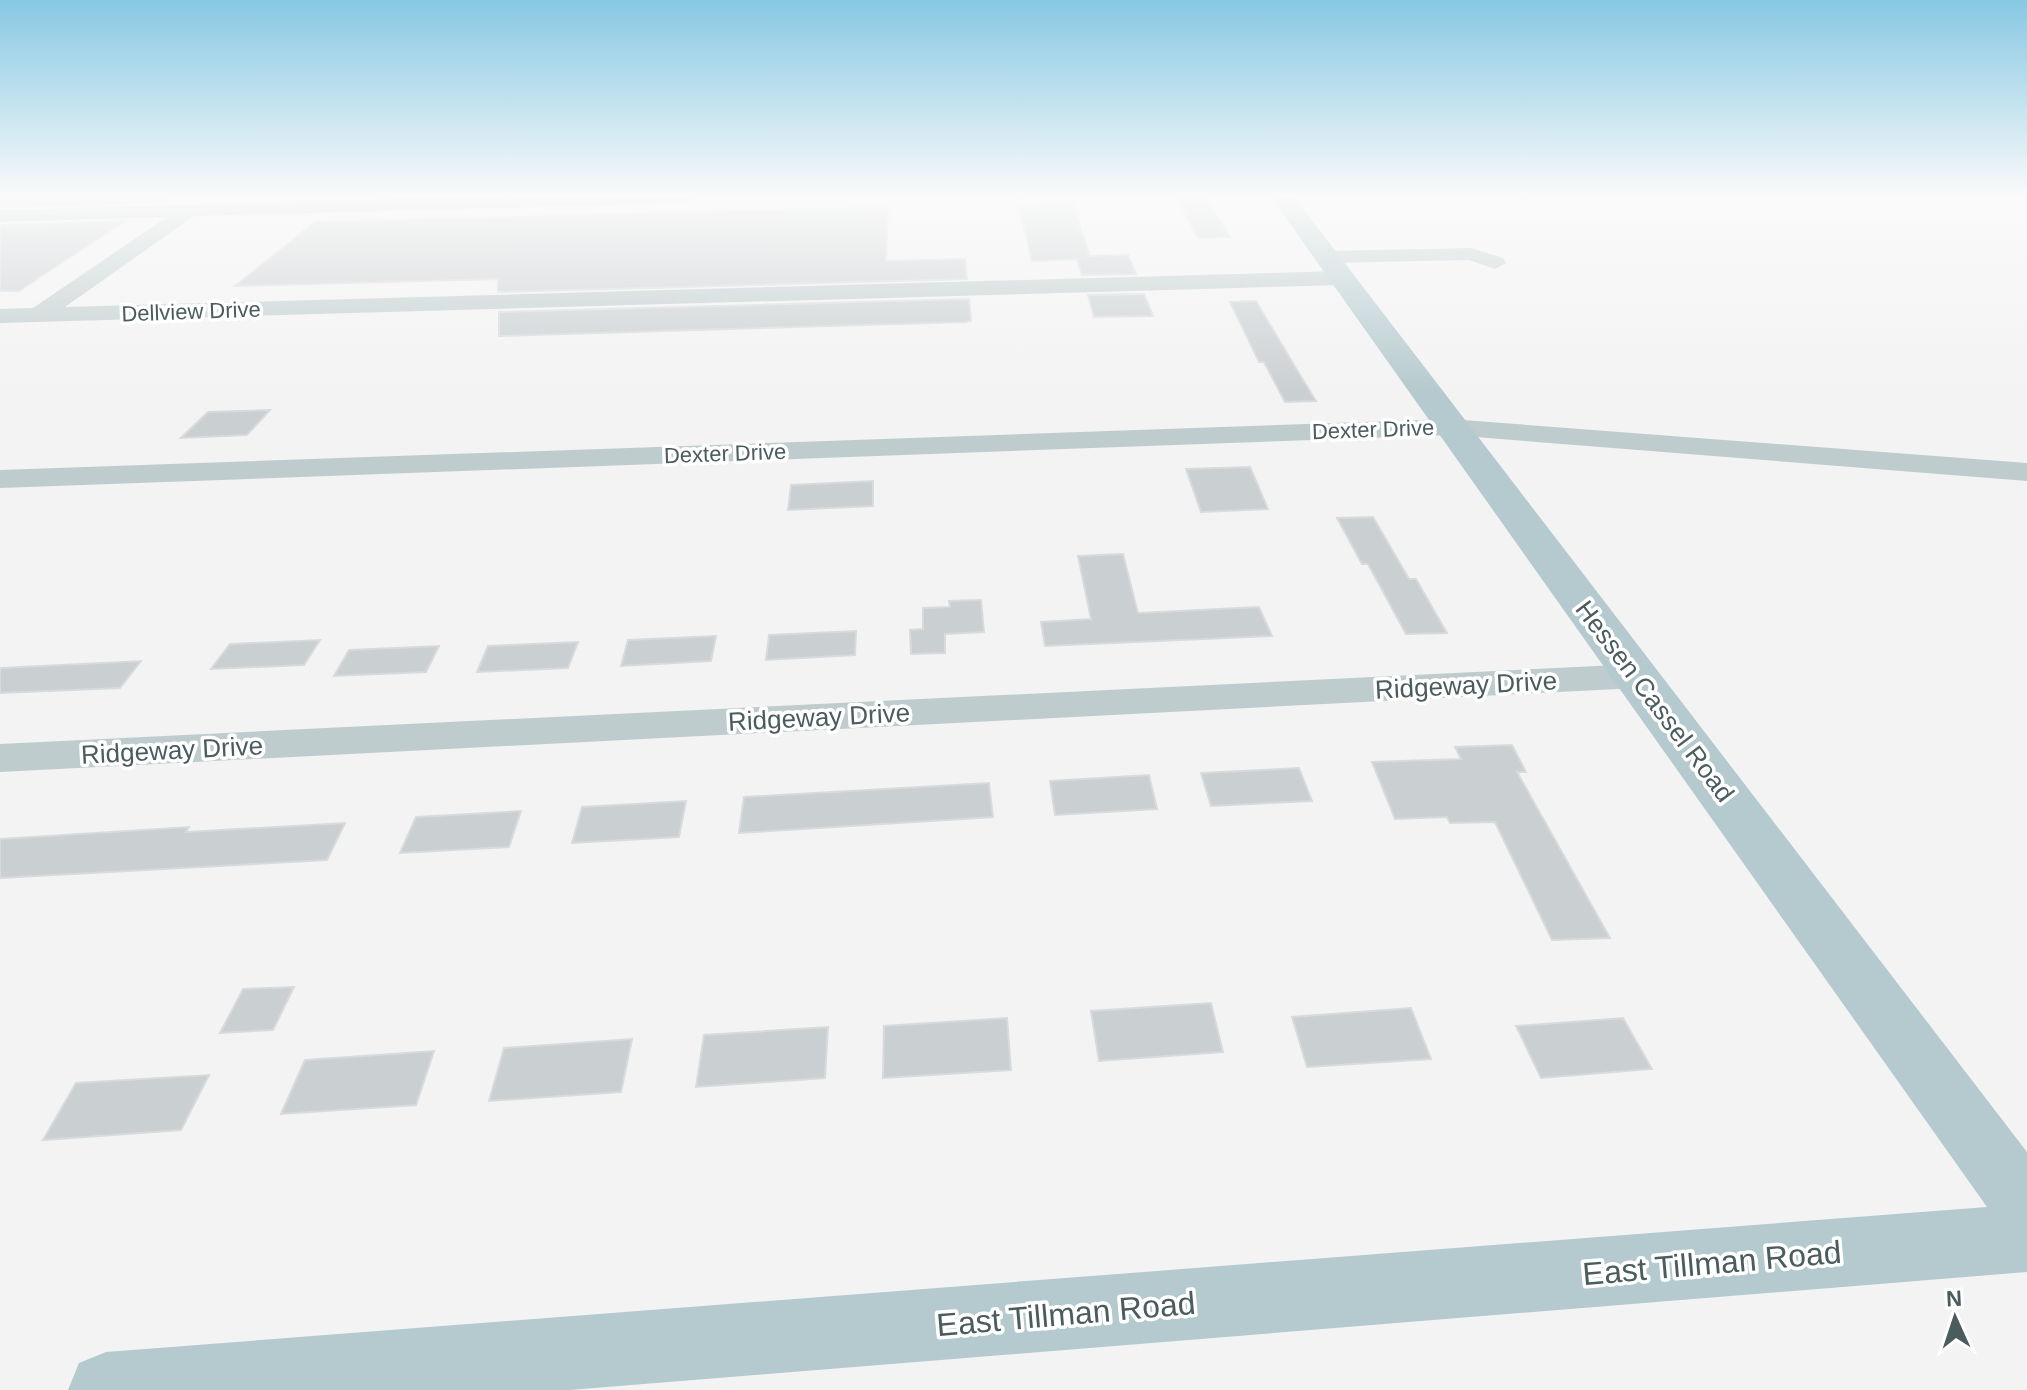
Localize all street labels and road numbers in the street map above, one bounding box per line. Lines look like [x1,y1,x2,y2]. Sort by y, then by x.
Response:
street label: Dellview Drive [121,297,261,326]
street label: Dexter Drive [1311,415,1435,444]
street label: Dexter Drive [663,439,787,468]
street label: Hessen Cassel Road [1570,594,1740,808]
street label: Ridgeway Drive [1374,665,1558,705]
street label: Ridgeway Drive [727,697,911,737]
street label: Ridgeway Drive [80,730,264,770]
street label: East Tillman Road [1581,1234,1843,1292]
street label: East Tillman Road [935,1285,1197,1343]

